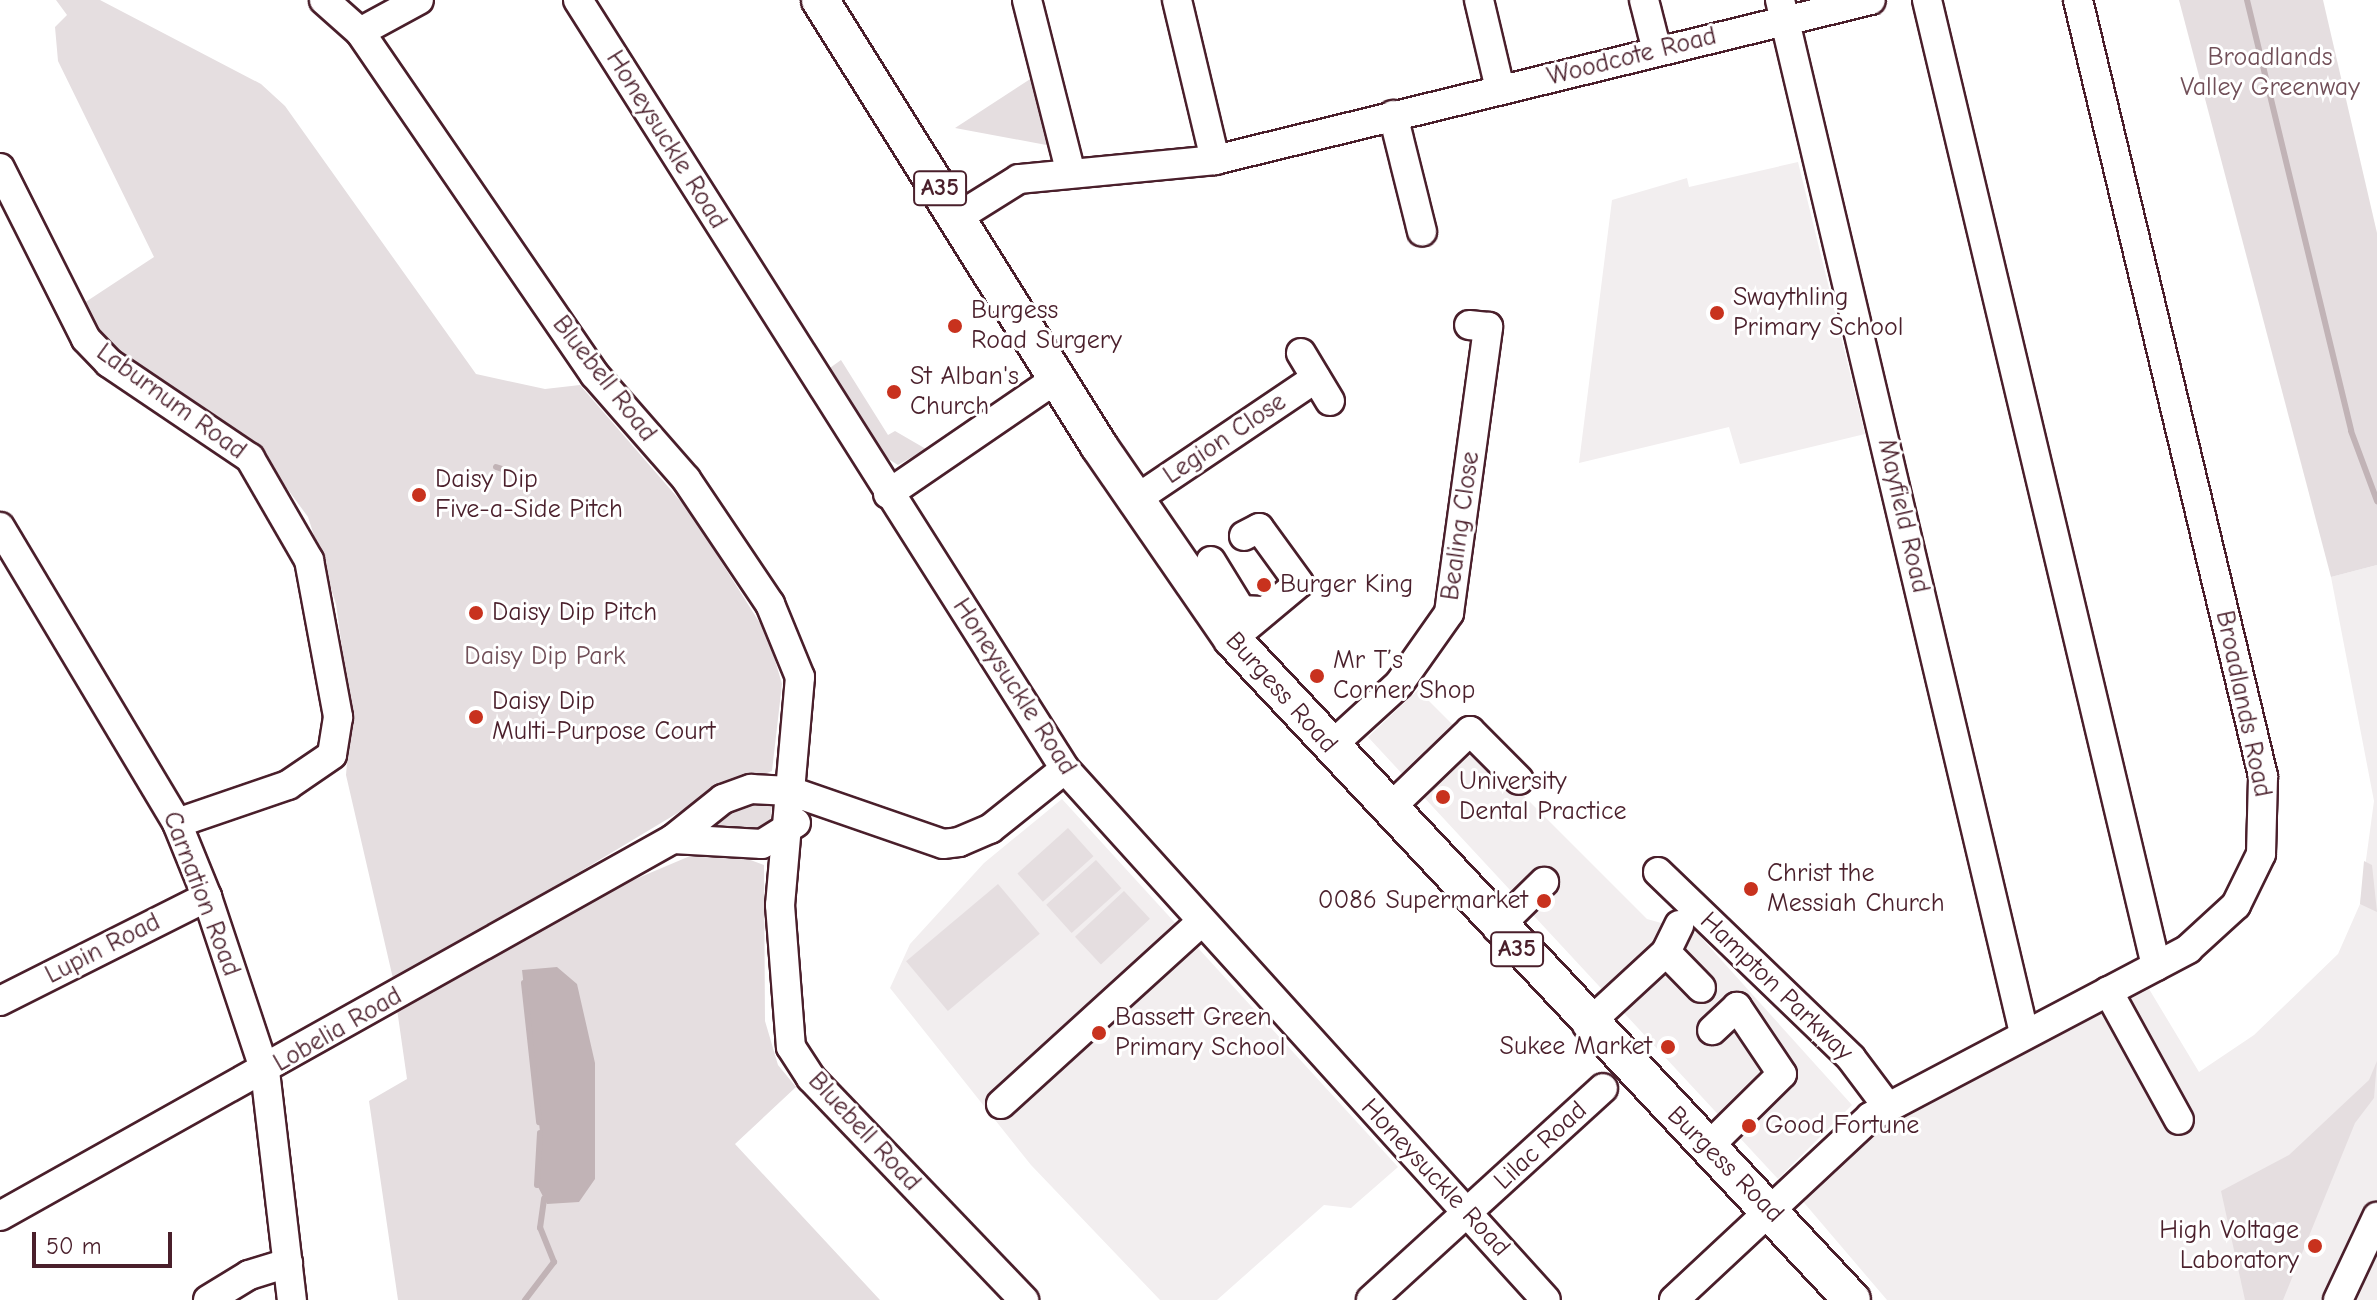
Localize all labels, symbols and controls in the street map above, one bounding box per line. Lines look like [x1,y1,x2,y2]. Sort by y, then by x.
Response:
street label: Woodcote Road [1544,21,1720,93]
park label: Broadlands Valley Greenway [2180,42,2360,104]
street label: Honeysuckle Road [599,45,733,235]
road number: A35 [912,168,968,208]
place label: Swaythling Primary School [1733,282,1903,344]
place label: Burgess Road Surgery [971,295,1122,356]
marker: Swaythling Primary School [1708,304,1726,322]
street label: Bluebell Road [545,310,663,448]
marker: Burgess Road Surgery [946,317,964,335]
street label: Laburnum Road [90,337,252,467]
place label: St Alban's Church [910,361,1019,422]
marker: St Alban's Church [885,383,903,401]
street label: Legion Close [1158,387,1292,491]
street label: Mayfield Road [1870,436,1936,596]
street label: Bealing Close [1435,450,1487,602]
place label: Daisy Dip Five-a-Side Pitch [435,464,623,526]
marker: Daisy Dip Five-a-Side Pitch [410,486,428,504]
place label: Burger King [1280,569,1413,601]
marker: Burger King [1255,576,1273,594]
street label: Honeysuckle Road [945,593,1083,781]
place label: Daisy Dip Pitch [492,597,657,629]
marker: Daisy Dip Pitch [467,604,485,622]
street label: Broadlands Road [2208,608,2278,800]
street label: Burgess Road [1218,626,1344,760]
park label: Daisy Dip Park [464,641,626,673]
place label: Mr T’s Corner Shop [1333,645,1475,706]
marker: Mr T’s Corner Shop [1308,667,1326,685]
place label: Daisy Dip Multi-Purpose Court [492,686,715,748]
marker: Daisy Dip Multi-Purpose Court [467,708,485,726]
place label: University Dental Practice [1459,766,1626,828]
marker: University Dental Practice [1434,788,1452,806]
street label: Carnation Road [155,807,247,981]
place label: Christ the Messiah Church [1767,858,1945,920]
marker: Christ the Messiah Church [1742,880,1760,898]
place label: 0086 Supermarket [1318,885,1528,917]
marker: 0086 Supermarket [1535,892,1553,910]
street label: Hampton Parkway [1693,906,1859,1068]
street label: Lupin Road [40,907,166,991]
road number: A35 [1489,929,1545,969]
street label: Lobelia Road [268,981,408,1079]
place label: Bassett Green Primary School [1115,1002,1285,1064]
marker: Bassett Green Primary School [1090,1024,1108,1042]
place label: Sukee Market [1500,1031,1652,1063]
marker: Sukee Market [1659,1038,1677,1056]
street label: Bluebell Road [801,1066,927,1198]
street label: Honeysuckle Road [1354,1093,1516,1263]
street label: Lilac Road [1488,1095,1594,1197]
street label: Burgess Road [1660,1100,1790,1230]
place label: Good Fortune [1765,1110,1919,1142]
marker: Good Fortune [1740,1117,1758,1135]
place label: High Voltage Laboratory [2159,1215,2299,1276]
scale bar [36,1216,176,1266]
text: 50 m [46,1232,102,1260]
marker: High Voltage Laboratory [2306,1237,2324,1255]

